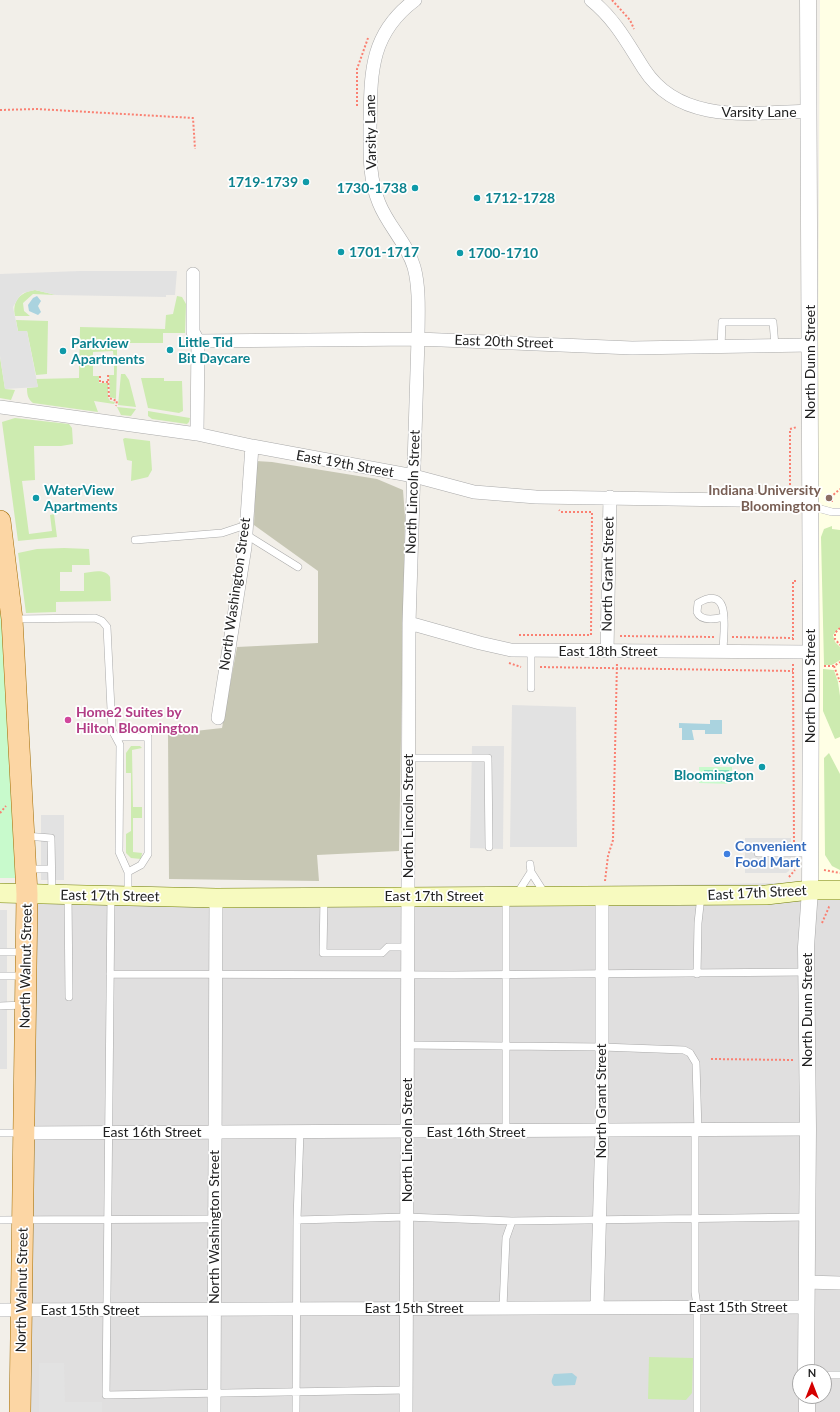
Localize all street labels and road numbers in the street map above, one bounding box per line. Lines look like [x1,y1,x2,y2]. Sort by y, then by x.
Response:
street label: Varsity Lane [362,94,380,170]
street label: Varsity Lane [721,104,797,120]
street label: North Dunn Street [802,305,818,419]
street label: East 20th Street [454,332,554,352]
street label: North Lincoln Street [402,430,424,554]
street label: East 19th Street [295,447,395,481]
street label: North Grant Street [599,516,617,632]
street label: North Washington Street [216,517,254,671]
street label: North Dunn Street [802,629,818,743]
street label: East 18th Street [558,643,658,659]
street label: North Lincoln Street [400,754,416,878]
street label: East 17th Street [707,882,807,904]
street label: East 17th Street [60,887,160,905]
street label: East 17th Street [384,888,484,904]
street label: North Walnut Street [17,903,35,1029]
street label: North Dunn Street [799,953,815,1067]
street label: North Grant Street [593,1043,609,1159]
street label: North Lincoln Street [399,1078,415,1202]
street label: East 16th Street [102,1124,202,1140]
street label: East 16th Street [426,1124,526,1140]
street label: North Washington Street [206,1150,222,1304]
street label: North Walnut Street [13,1227,31,1353]
street label: East 15th Street [688,1299,788,1315]
street label: East 15th Street [364,1300,464,1316]
street label: East 15th Street [40,1302,140,1318]

